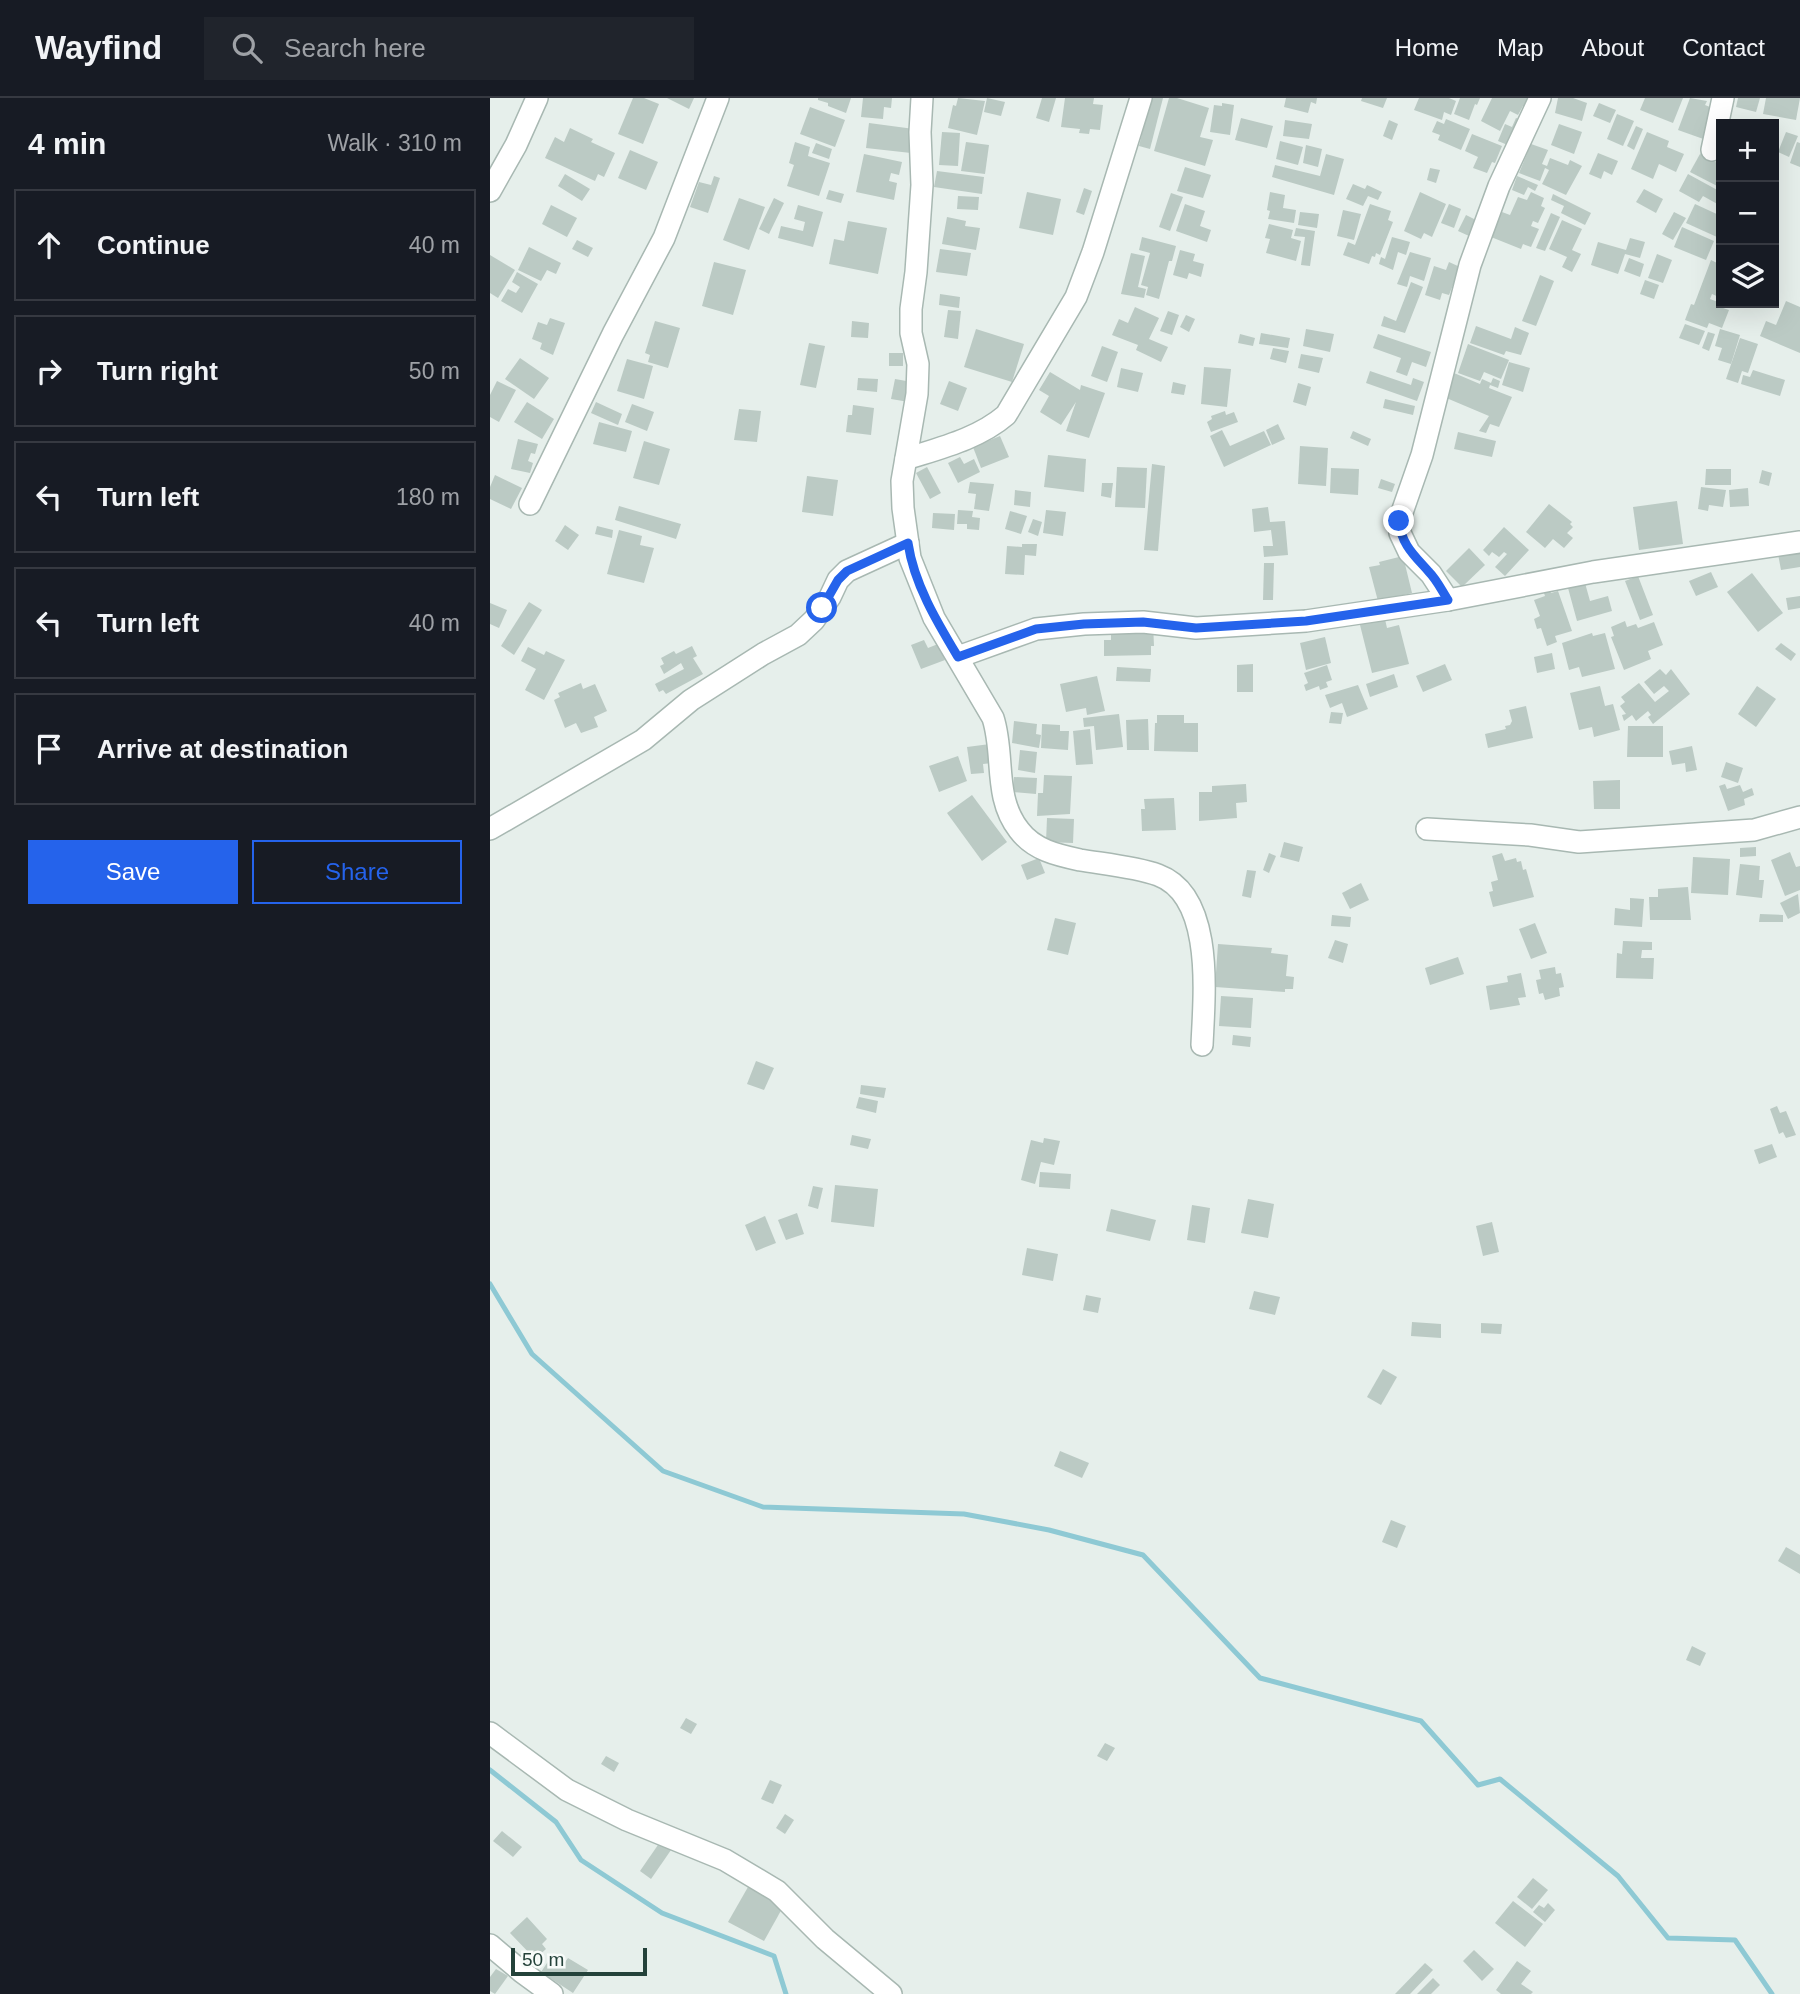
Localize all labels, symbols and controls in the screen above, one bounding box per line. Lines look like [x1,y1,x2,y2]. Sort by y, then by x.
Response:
search box [204,17,694,80]
text: Wayfind [35,29,162,66]
icon: search [228,29,266,67]
text: Search here [284,33,426,63]
text: Home [1395,34,1459,61]
text: Map [1497,34,1544,61]
text: About [1582,34,1644,61]
text: Contact [1682,34,1765,61]
map controls [1716,119,1779,308]
button: + [1716,119,1779,182]
text: 4 min [28,127,106,160]
text: Walk · 310 m [327,130,462,156]
button: − [1716,182,1779,245]
icon: ahead [30,226,68,264]
text: Continue [97,230,210,260]
text: 40 m [409,232,460,258]
button: layers [1716,245,1779,308]
icon: right [30,352,68,390]
text: Turn right [97,356,218,386]
text: 50 m [409,358,460,384]
icon: left [30,478,68,516]
text: Turn left [97,482,199,512]
text: 180 m [396,484,460,510]
route end [1383,505,1414,536]
route start [806,592,837,623]
icon: left [30,604,68,642]
text: Turn left [97,608,199,638]
text: 40 m [409,610,460,636]
icon: arrive [30,730,68,768]
text: Arrive at destination [97,734,348,764]
button: Save [28,840,238,904]
button: Share [252,840,462,904]
scale bar [511,1945,648,1977]
text: 50 m [522,1949,564,1970]

